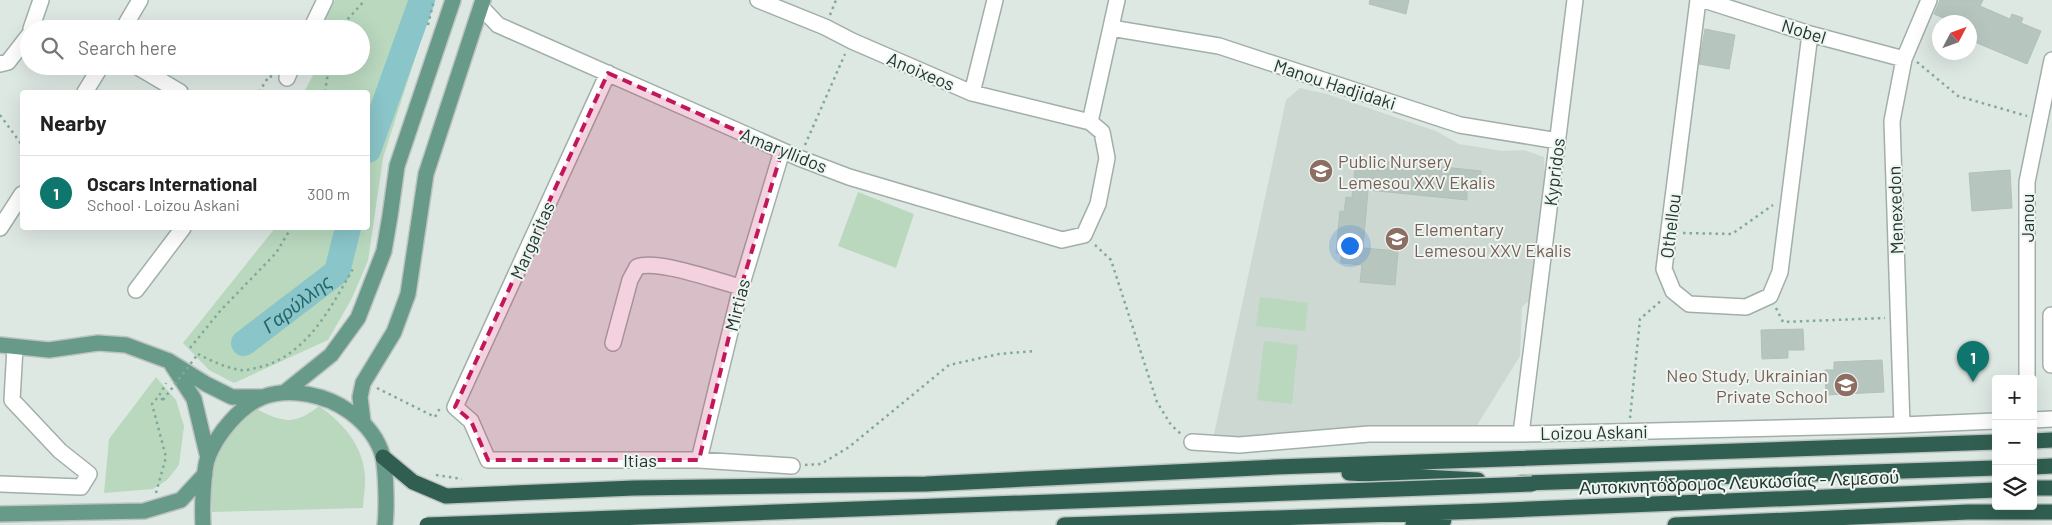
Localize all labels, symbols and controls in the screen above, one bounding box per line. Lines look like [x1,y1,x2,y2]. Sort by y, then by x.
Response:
street label: Nobel [1779,14,1829,48]
north arrow [1932,15,1977,60]
search box [20,20,370,75]
icon: search [38,34,66,62]
text: Search here [78,36,177,59]
street label: Anoixeos [884,47,958,95]
street label: Manou Hadjidaki [1271,54,1399,114]
text: Nearby [40,110,106,135]
street label: Amaryllidos [737,123,831,177]
street label: Kypridos [1539,137,1569,207]
place label: Public Nursery Lemesou XXV Ekalis [1338,150,1495,193]
school or university icon: Public Nursery Lemesou XXV Ekalis [1308,158,1334,184]
street label: Menexedon [1882,165,1908,255]
text: Oscars International [87,172,257,195]
text: 1 [53,184,59,203]
text: 300 m [307,184,350,203]
street label: Othellou [1655,193,1685,259]
street label: Janou [2016,194,2038,242]
text: School · Loizou Askani [87,195,240,214]
street label: Margaritas [505,198,559,282]
place label: Elementary Lemesou XXV Ekalis [1414,218,1571,261]
school or university icon: Elementary Lemesou XXV Ekalis [1384,226,1410,252]
your location [1337,233,1363,259]
water label: Γαρύλλης [257,269,336,337]
street label: Mirtias [720,276,754,334]
pin: 1 [1957,341,1989,382]
place label: Neo Study, Ukrainian Private School [1666,364,1828,407]
school or university icon: Neo Study, Ukrainian Private School [1833,372,1859,398]
map controls [1992,375,2037,510]
button: + [1992,375,2037,420]
street label: Loizou Askani [1540,420,1648,444]
button: − [1992,420,2037,465]
street label: Itias [623,449,657,471]
street label: Αυτοκινητόδρομος Λευκωσίας - Λεμεσού [1579,465,1899,499]
button: layers [1992,465,2037,510]

